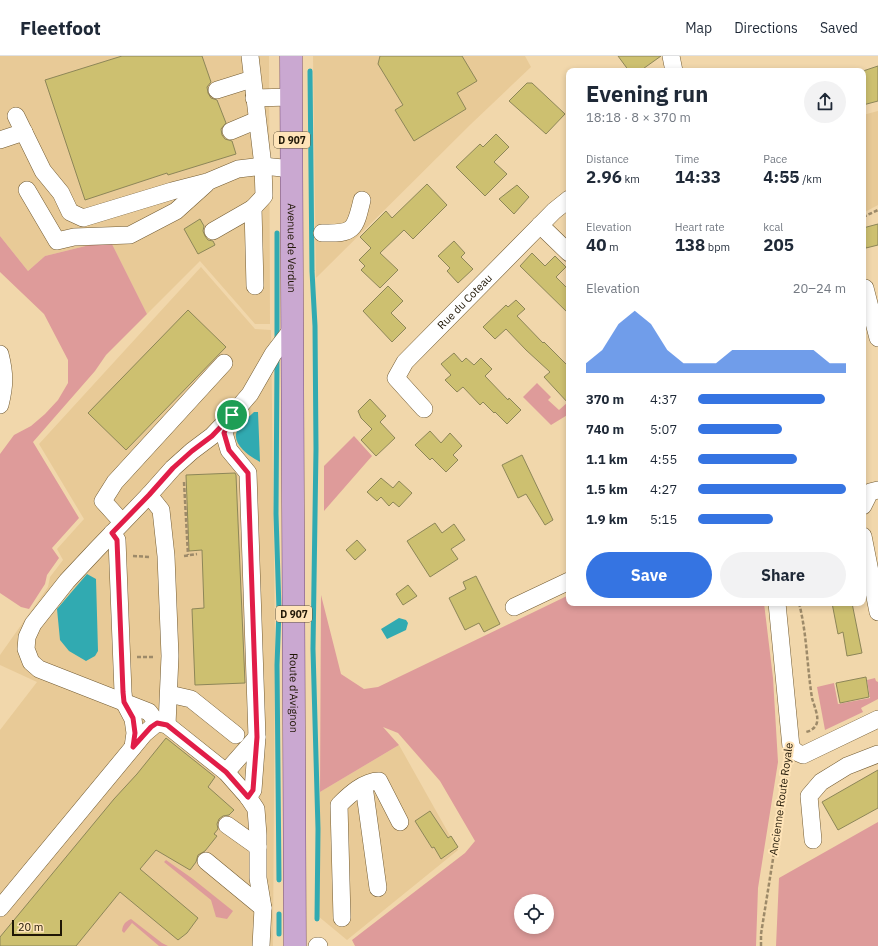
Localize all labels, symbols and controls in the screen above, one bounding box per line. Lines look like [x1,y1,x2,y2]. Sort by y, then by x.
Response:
text: Fleetfoot [20,16,101,40]
text: Map [685,19,712,37]
text: Directions [734,19,798,37]
text: Saved [820,19,858,37]
text: Evening run [586,79,708,108]
button: share [804,81,846,123]
text: 18:18 · 8 × 370 m [586,109,691,126]
road number: D 907 [274,132,310,148]
text: Distance [586,152,629,166]
text: Time [675,152,699,166]
text: Pace [763,152,787,166]
text: 2.96 [586,166,622,188]
text: 14:33 [675,166,721,188]
text: 4:55 [763,166,800,188]
text: km [622,172,640,186]
text: /km [800,172,822,186]
street label: Avenue de Verdun [285,203,299,293]
text: Elevation [586,220,632,234]
text: Heart rate [675,220,725,234]
text: kcal [763,220,783,234]
text: 40 [586,234,606,256]
text: 138 [675,234,705,256]
text: 205 [763,234,794,256]
text: m [606,240,619,254]
text: bpm [705,240,730,254]
street label: Rue du Coteau [434,271,495,332]
text: Elevation [586,280,640,297]
text: 20–24 m [793,280,846,297]
text: 370 m [586,391,624,408]
text: 4:37 [650,391,677,408]
pin [215,398,249,432]
icon: arrive [221,404,243,426]
text: 740 m [586,421,624,438]
text: 5:07 [650,421,677,438]
text: 1.1 km [586,451,628,468]
text: 4:55 [650,451,677,468]
text: 1.5 km [586,481,628,498]
text: 4:27 [650,481,677,498]
text: 1.9 km [586,511,628,528]
text: 5:15 [650,511,677,528]
button: Save [586,552,712,598]
button: Share [720,552,846,598]
road number: D 907 [276,606,312,622]
street label: Route d'Avignon [287,653,301,733]
street label: Ancienne Route Royale [766,742,796,856]
map controls [514,894,554,934]
button: locate [514,894,554,934]
scale bar [12,918,62,937]
text: 20 m [18,920,43,934]

